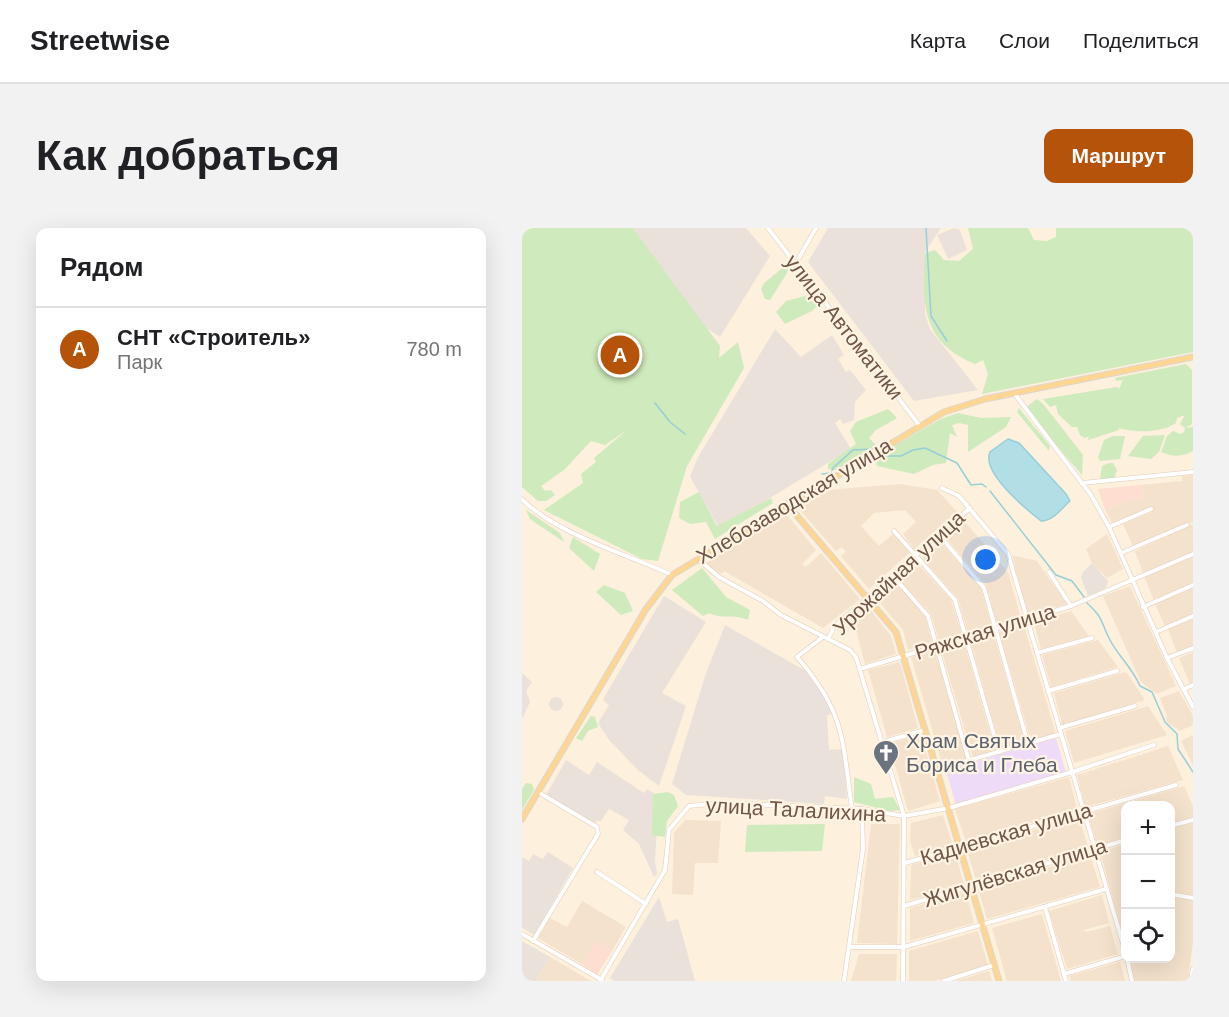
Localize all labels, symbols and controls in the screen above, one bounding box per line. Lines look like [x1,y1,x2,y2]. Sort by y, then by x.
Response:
text: Streetwise [30,25,170,56]
text: Карта [910,29,966,52]
text: Слои [999,29,1050,52]
text: Поделиться [1083,29,1199,52]
button: Маршрут [1044,129,1193,183]
text: Как добраться [36,132,340,179]
street label: улица Автоматики [781,250,908,404]
text: Рядом [60,252,143,282]
text: СНТ «Строитель» [117,325,310,350]
pin: A [600,332,640,378]
text: A [72,338,87,360]
text: 780 m [406,338,462,360]
text: Парк [117,351,162,373]
street label: Хлебозаводская улица [692,433,896,568]
street label: Урожайная улица [828,506,969,639]
your location [971,545,1000,574]
street label: Ряжская улица [912,599,1058,664]
place label: Храм Святых Бориса и Глеба [906,729,1058,776]
church icon: Храм Святых Бориса и Глеба [871,738,901,776]
street label: улица Талалихина [705,793,887,826]
street label: Кадиевская улица [917,798,1095,869]
map controls [1121,801,1175,963]
button: + [1121,801,1175,855]
street label: Жигулёвская улица [920,834,1110,911]
button: − [1121,855,1175,909]
button: locate [1121,909,1175,963]

